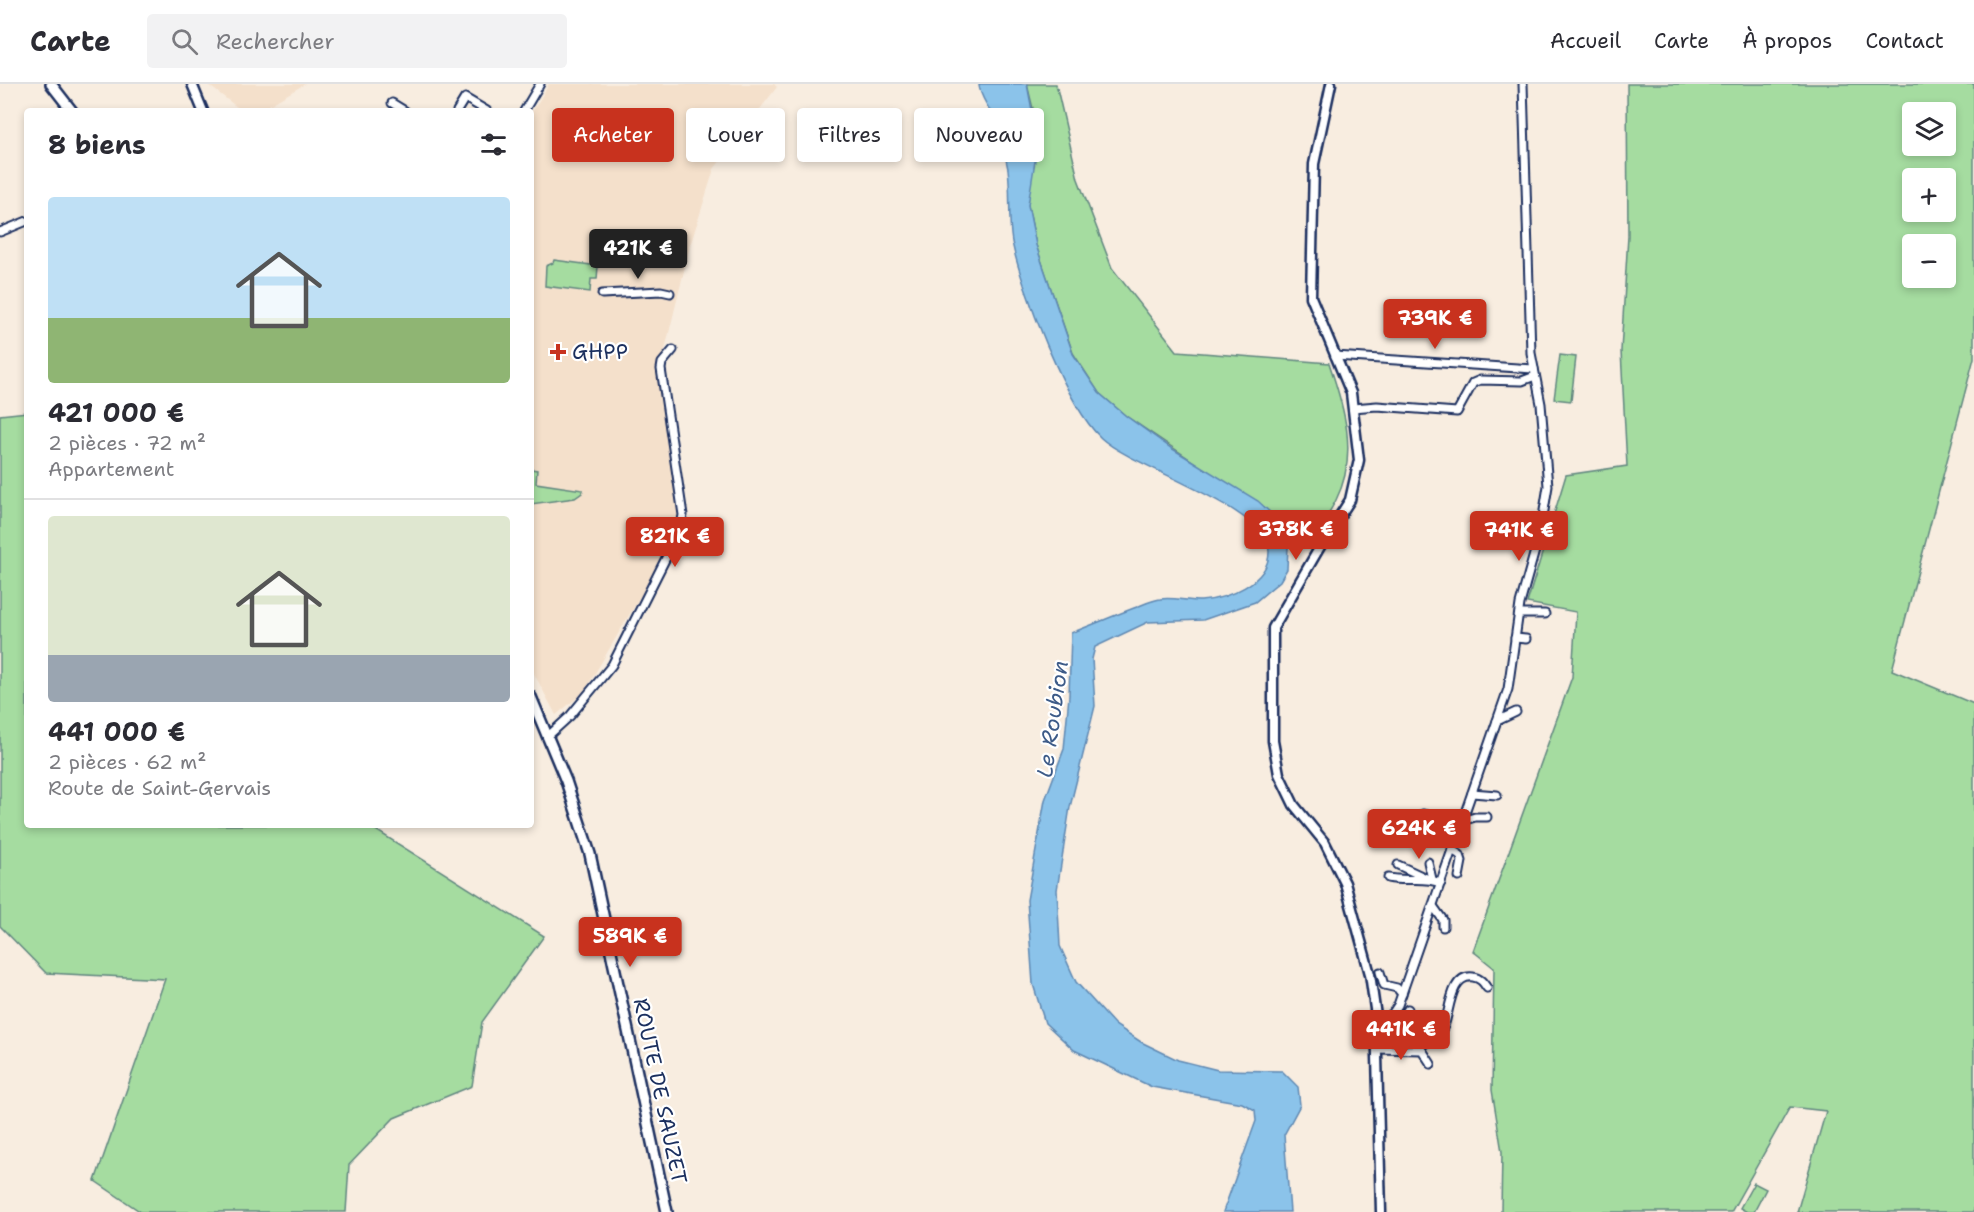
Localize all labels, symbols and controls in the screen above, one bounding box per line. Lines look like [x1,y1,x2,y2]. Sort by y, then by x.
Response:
search box [147,14,567,68]
text: Carte [30,22,111,60]
icon: search [168,25,201,58]
text: Rechercher [216,27,335,56]
text: Accueil [1550,27,1621,55]
text: Carte [1654,27,1709,55]
text: À propos [1742,27,1832,55]
text: Contact [1865,27,1944,55]
map controls [1902,102,1956,288]
button: layers [1902,102,1956,156]
chip: Acheter [552,108,674,162]
chip: Louer [686,108,785,162]
chip: Filtres [797,108,902,162]
chip: Nouveau [914,108,1044,162]
text: 8 biens [48,127,146,162]
icon: filters [477,128,510,161]
button: + [1902,168,1956,222]
pin: 421K € [589,229,687,280]
button: − [1902,234,1956,288]
text: 421K € [603,235,673,261]
icon: home [225,236,333,344]
pin: 739K € [1386,299,1484,350]
text: 739K € [1397,305,1473,331]
place label: GHPP [572,338,628,366]
marker: GHPP [549,343,567,361]
text: 421 000 € [48,395,184,430]
text: 2 pièces · 72 m² [48,430,206,456]
text: Appartement [48,456,174,482]
pin: 378K € [1247,510,1345,561]
pin: 741K € [1470,511,1568,562]
text: 378K € [1258,516,1334,542]
pin: 821K € [626,517,724,568]
text: 741K € [1484,517,1554,543]
text: 821K € [640,523,710,549]
icon: home [225,555,333,663]
water label: Le Roubion [1030,659,1075,779]
text: 441 000 € [48,714,185,749]
text: 2 pièces · 62 m² [48,749,206,775]
text: Route de Saint-Gervais [48,775,271,801]
pin: 624K € [1370,809,1468,860]
text: 624K € [1381,815,1457,841]
pin: 589K € [581,917,679,968]
text: 589K € [593,923,667,949]
street label: ROUTE DE SAUZET [627,996,693,1187]
pin: 441K € [1352,1010,1450,1061]
text: 441K € [1366,1016,1436,1042]

